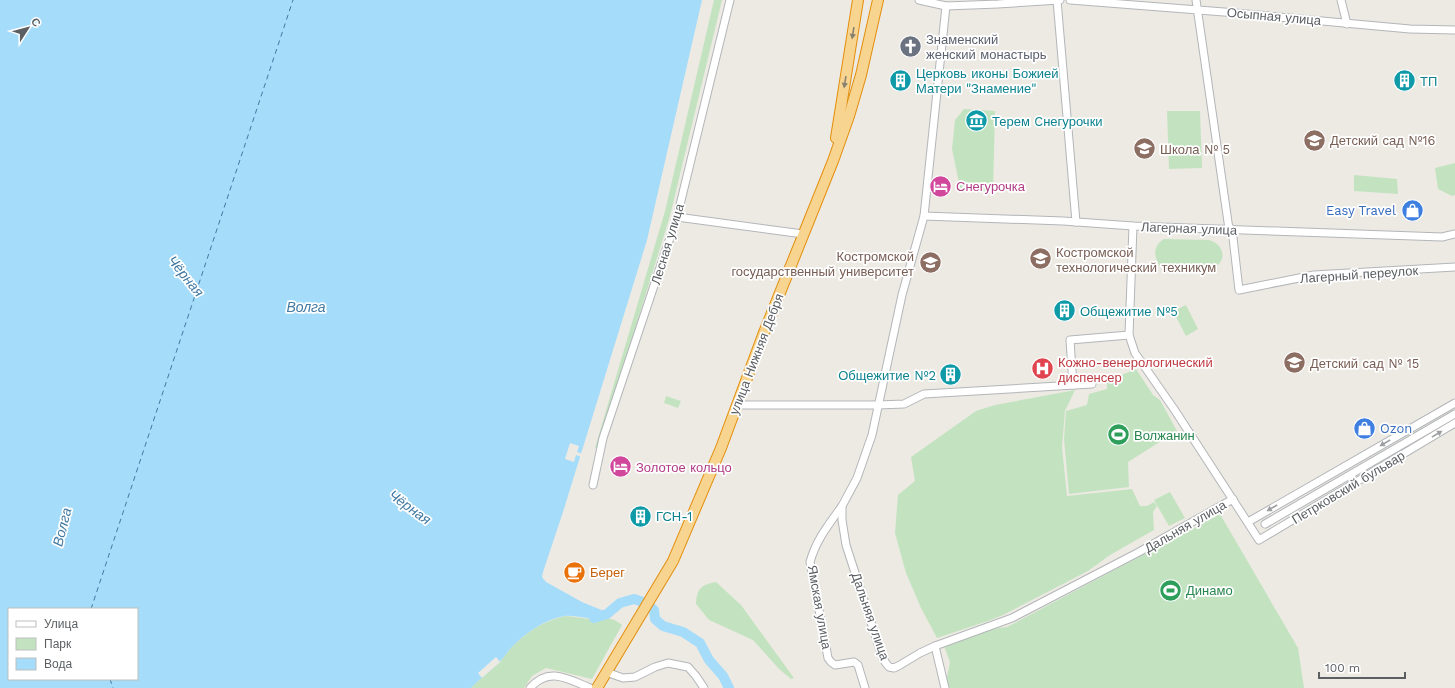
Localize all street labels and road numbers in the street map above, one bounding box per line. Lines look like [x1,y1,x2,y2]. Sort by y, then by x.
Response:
street label: Осыпная улица [1226,5,1322,28]
street label: Лесная улица [648,201,687,286]
street label: Лагерная улица [1141,219,1238,238]
street label: Лагерный переулок [1299,263,1419,286]
street label: улица Нижняя Дебря [726,291,787,417]
street label: Петрковский бульвар [1289,448,1408,527]
street label: Дальняя улица [1142,497,1229,556]
street label: Ямская улица [805,564,834,651]
street label: Дальняя улица [848,570,893,663]

